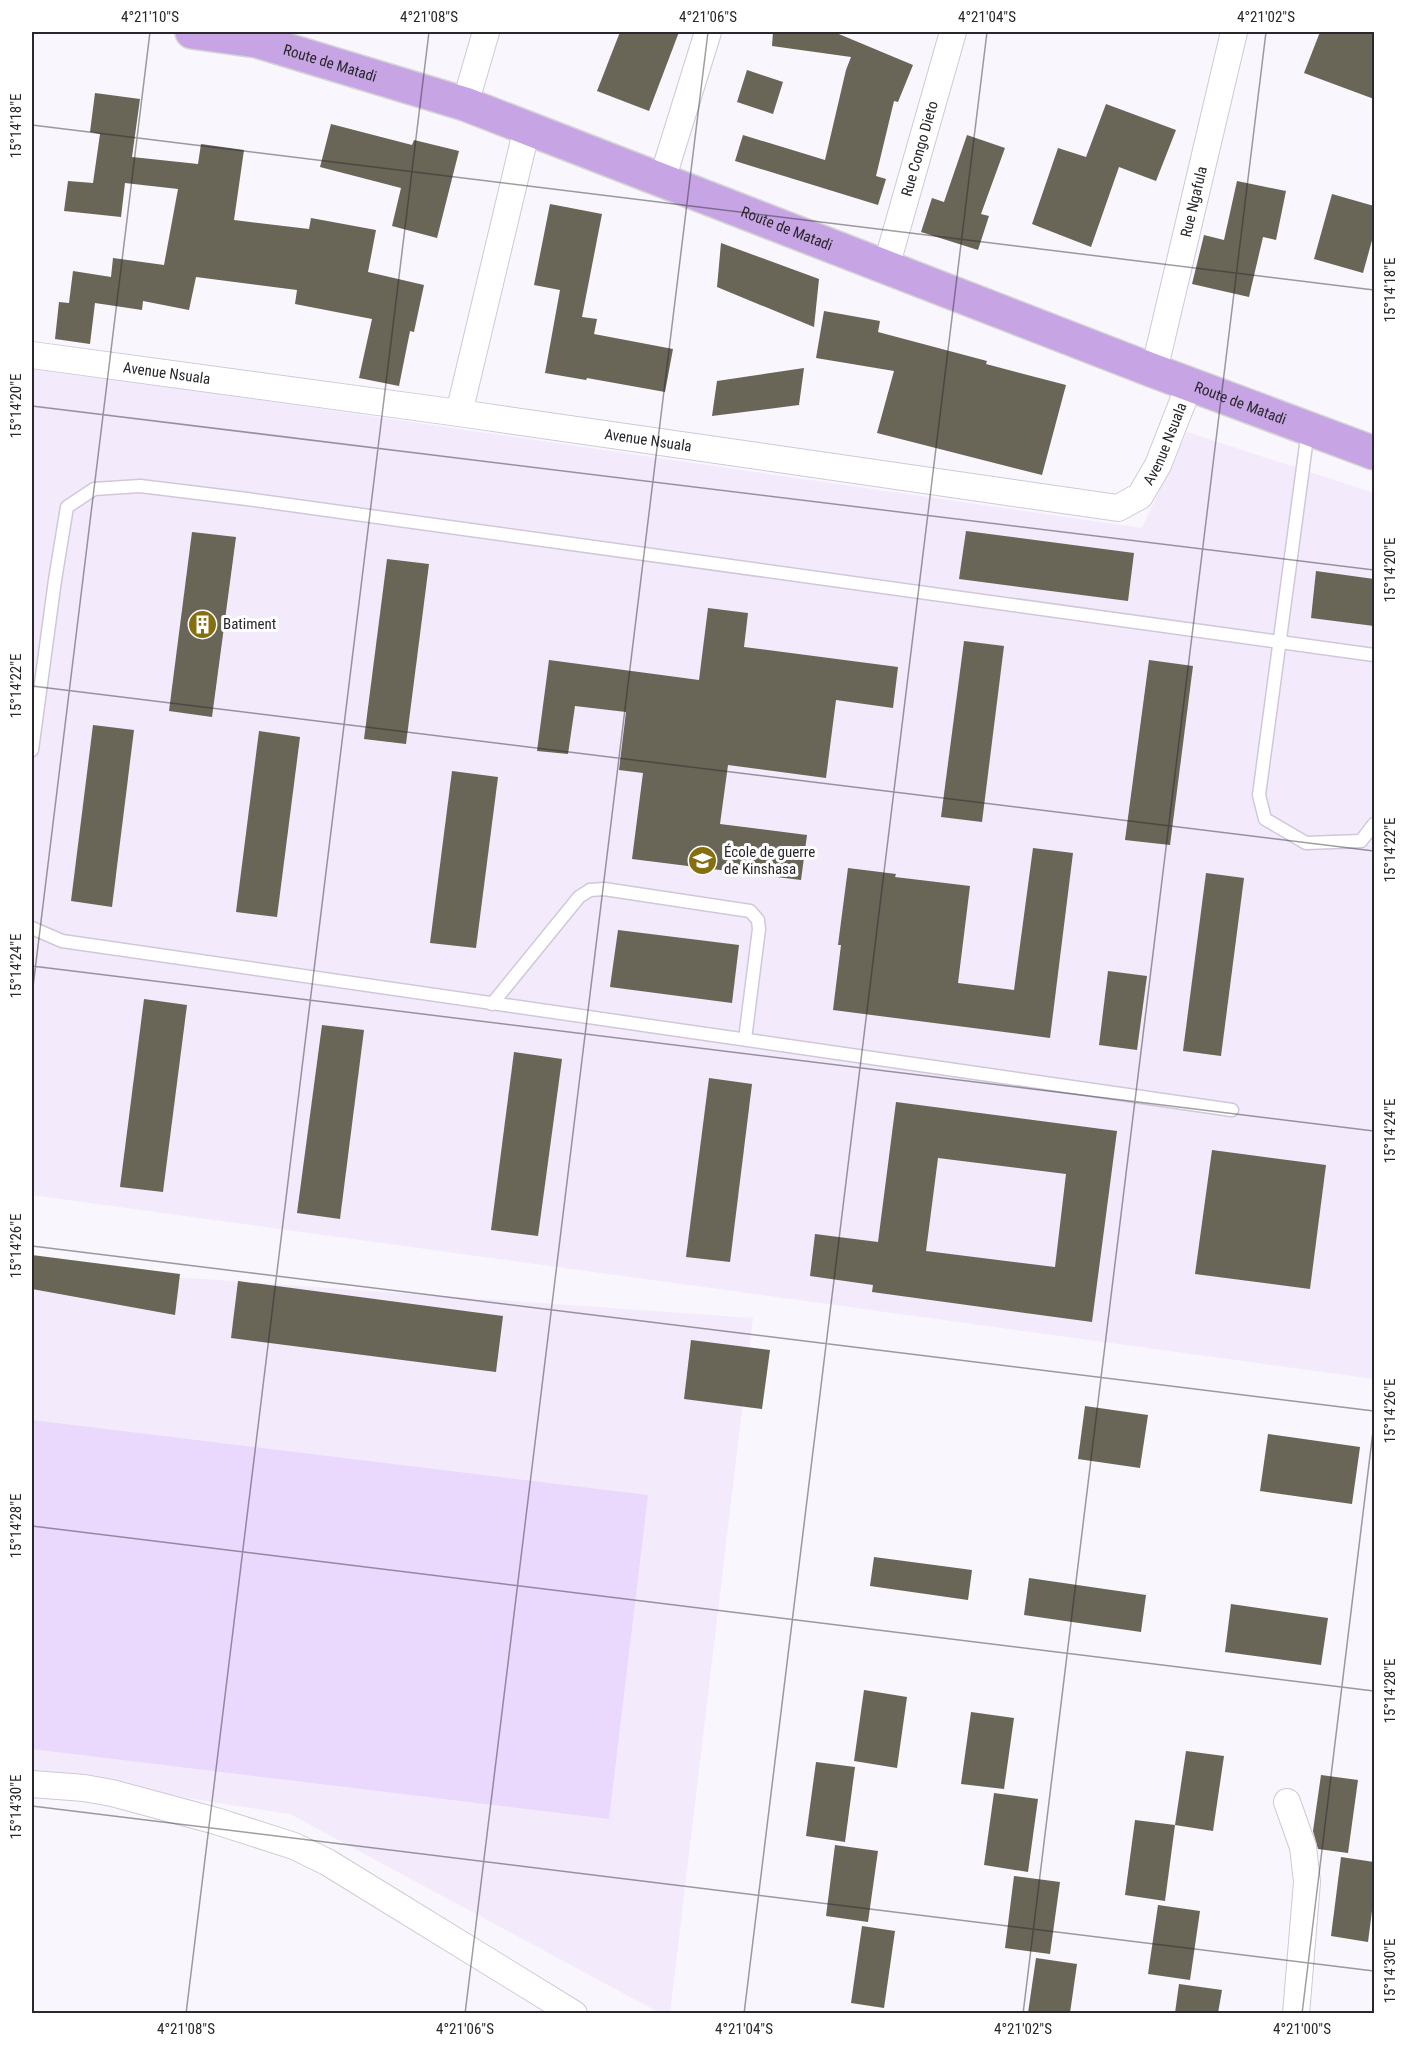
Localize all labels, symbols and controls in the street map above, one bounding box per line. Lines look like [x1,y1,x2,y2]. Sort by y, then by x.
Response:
text: 4°21'10"S [121,8,179,26]
text: 4°21'08"S [400,8,458,26]
text: 4°21'06"S [679,8,737,26]
text: 4°21'04"S [958,8,1016,26]
text: 4°21'02"S [1237,8,1295,26]
street label: Route de Matadi [281,41,379,86]
text: 15°14'18"E [7,94,25,158]
street label: Rue Congo Dieto [898,99,942,198]
street label: Rue Ngafula [1177,164,1211,239]
street label: Route de Matadi [738,203,835,255]
text: 15°14'18"E [1381,258,1399,322]
street label: Avenue Nsuala [122,358,212,388]
text: 15°14'20"E [7,374,25,438]
street label: Route de Matadi [1192,378,1289,428]
street label: Avenue Nsuala [1139,400,1190,488]
street label: Avenue Nsuala [603,425,693,455]
text: 15°14'20"E [1381,538,1399,602]
building icon: Batiment [186,608,218,640]
place label: Batiment [223,615,276,633]
text: 15°14'22"E [7,654,25,718]
text: 15°14'22"E [1381,818,1399,882]
place label: École de guerre de Kinshasa [724,843,815,878]
school or university icon: École de guerre de Kinshasa [687,845,719,877]
text: 15°14'24"E [7,934,25,998]
text: 15°14'24"E [1381,1099,1399,1163]
text: 15°14'26"E [7,1214,25,1278]
text: 15°14'26"E [1381,1379,1399,1443]
text: 15°14'28"E [7,1494,25,1558]
text: 15°14'28"E [1381,1659,1399,1723]
text: 15°14'30"E [7,1775,25,1839]
text: 15°14'30"E [1381,1939,1399,2003]
text: 4°21'08"S [157,2020,215,2038]
text: 4°21'06"S [436,2020,494,2038]
text: 4°21'04"S [715,2020,773,2038]
text: 4°21'02"S [994,2020,1052,2038]
text: 4°21'00"S [1273,2020,1331,2038]

